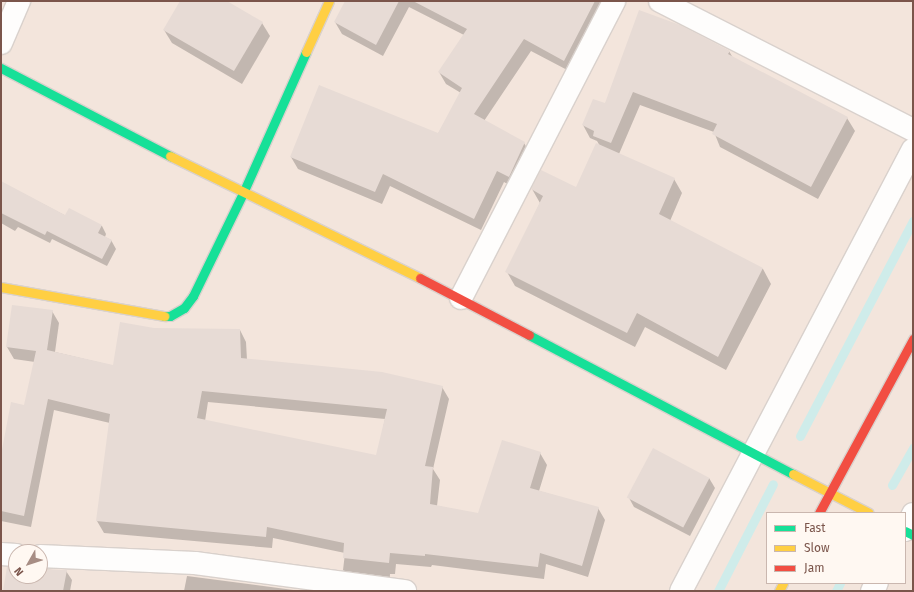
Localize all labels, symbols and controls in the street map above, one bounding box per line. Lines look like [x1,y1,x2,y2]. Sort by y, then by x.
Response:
legend [766,512,906,584]
text: Fast [804,521,826,535]
text: Slow [804,541,830,555]
north arrow [8,544,48,584]
text: Jam [804,561,824,575]
text: N [12,564,26,578]

